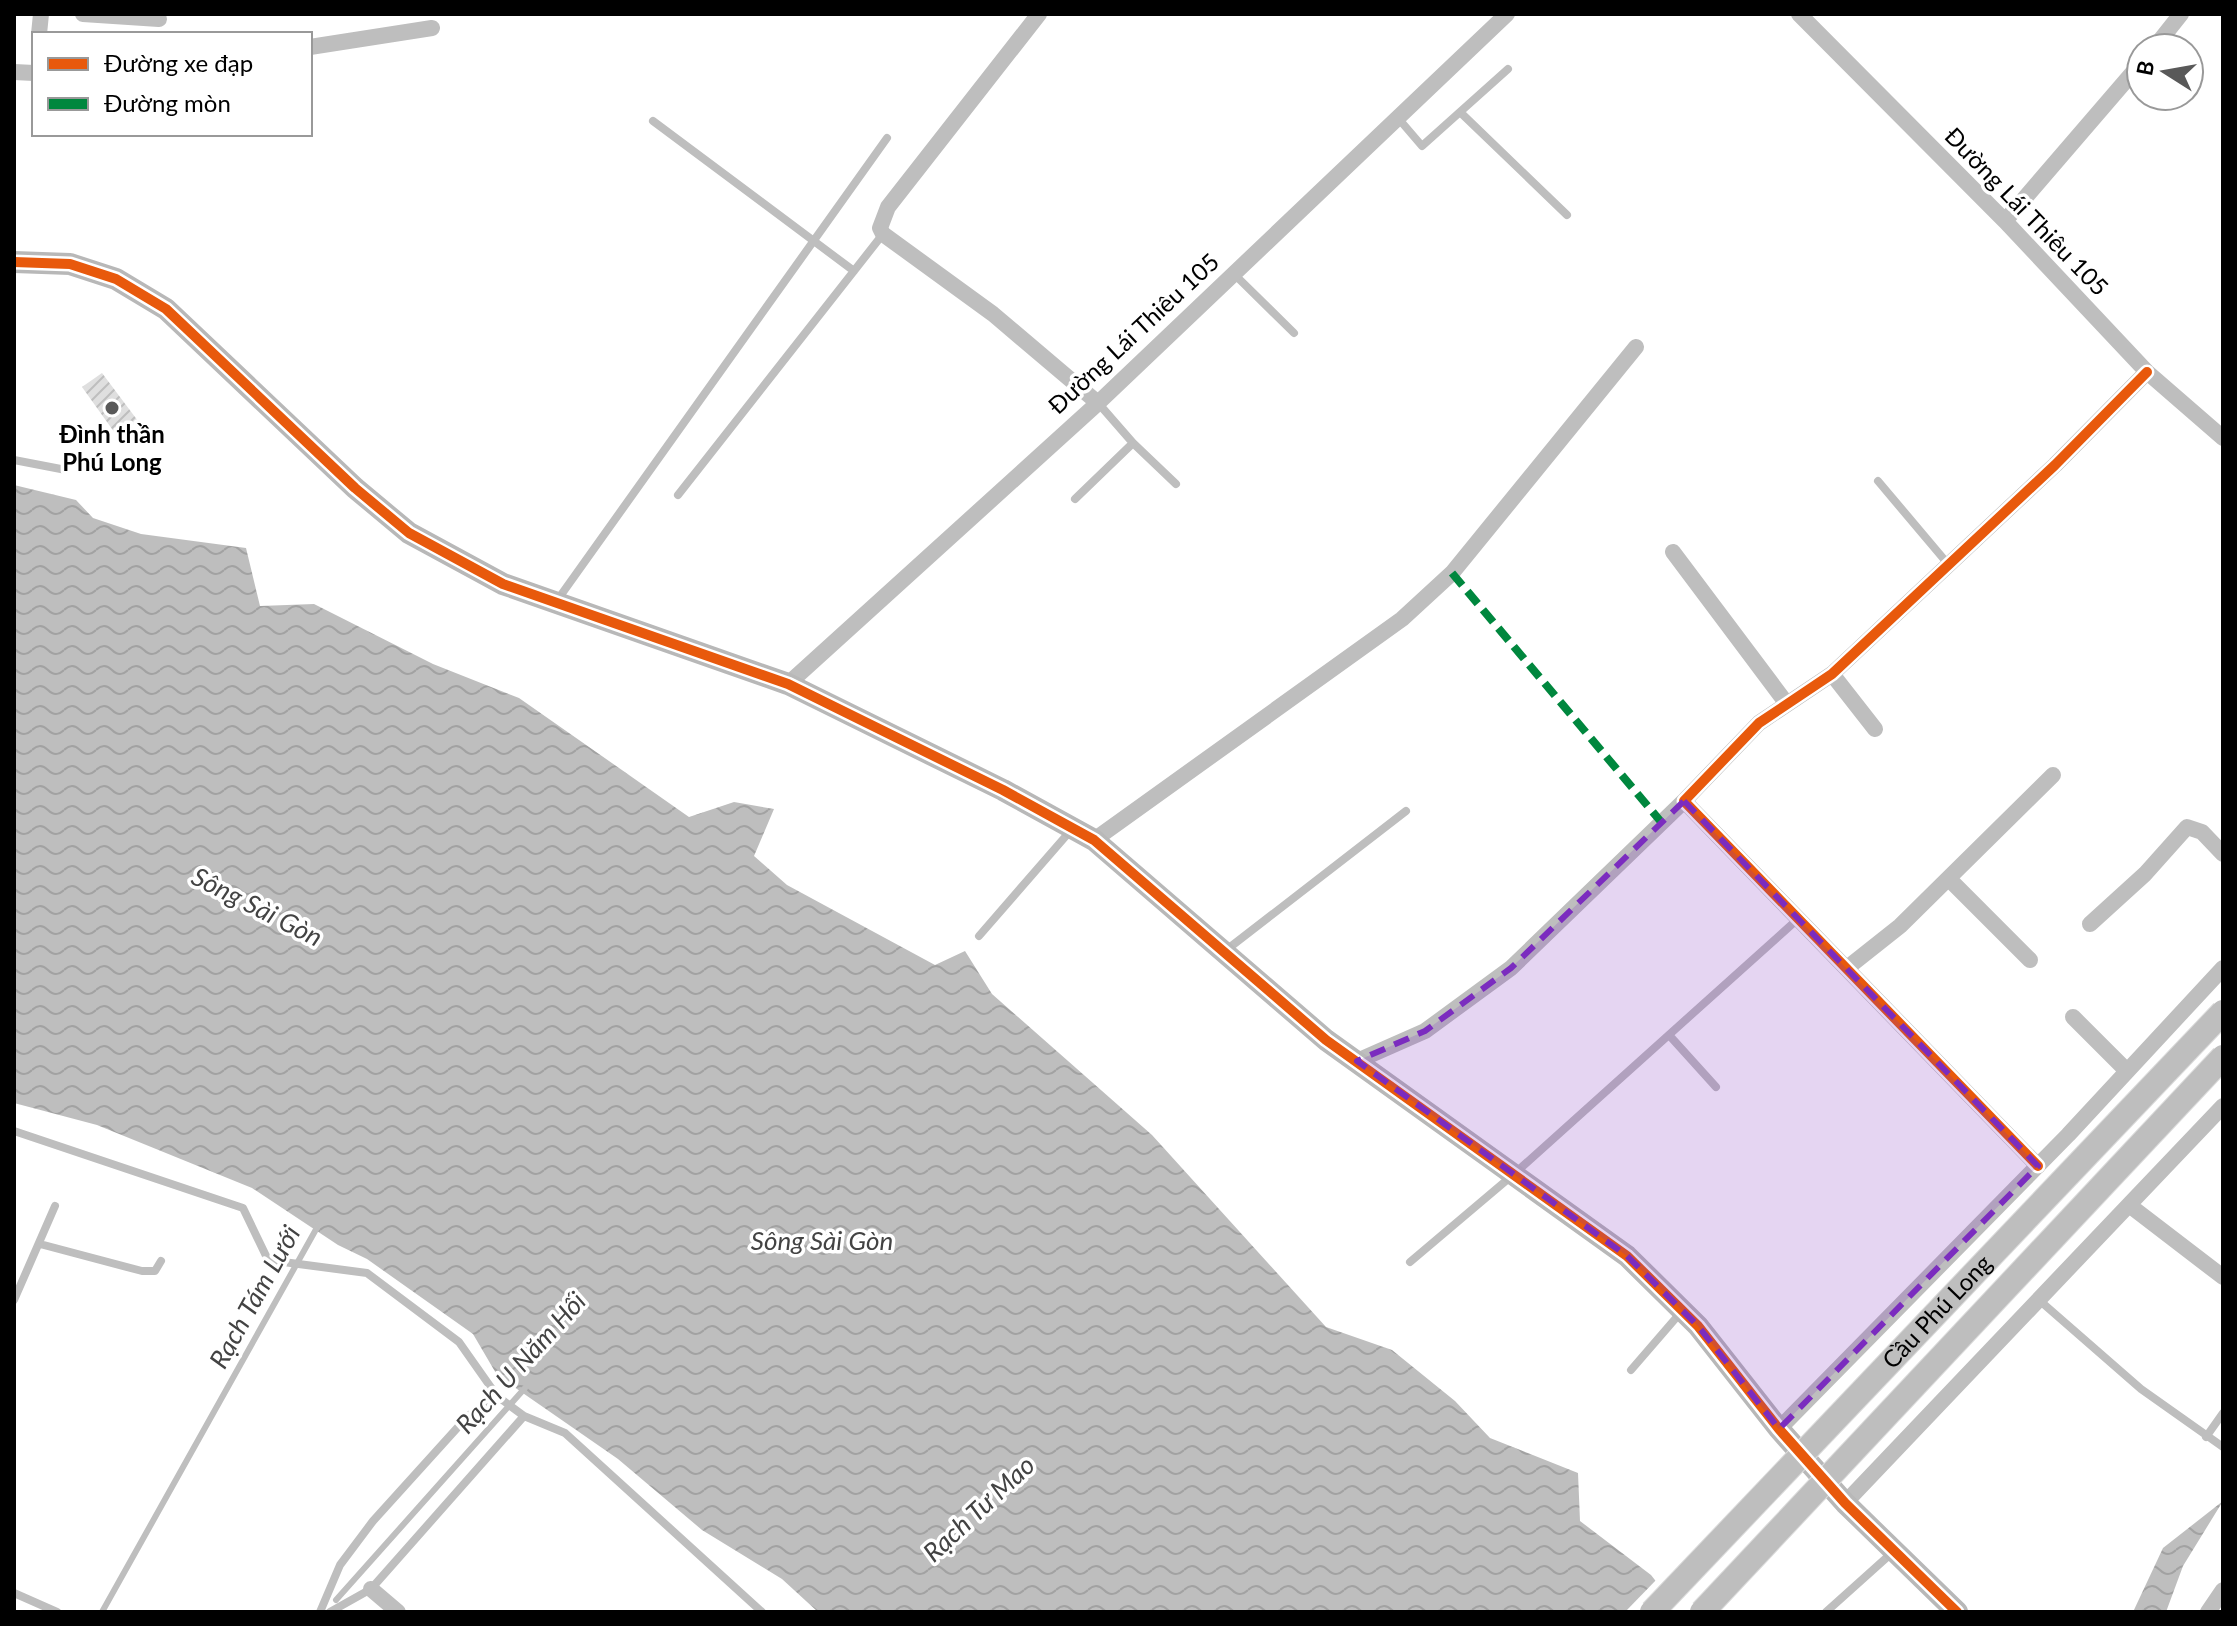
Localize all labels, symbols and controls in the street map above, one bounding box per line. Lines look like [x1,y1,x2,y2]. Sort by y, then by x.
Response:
legend [32,32,312,136]
north arrow [2125,32,2205,112]
text: Đường xe đạp [104,48,253,77]
text: B [2130,58,2160,78]
text: Đường mòn [104,88,231,117]
street label: Đường Lái Thiêu 105 [1939,121,2115,301]
street label: Đường Lái Thiêu 105 [1042,246,1224,419]
marker: Đình thần Phú Long [103,399,121,417]
place label: Đình thần Phú Long [58,419,165,476]
water label: Sông Sài Gòn [187,860,328,953]
water label: Rạch Tám Lưới [202,1220,306,1373]
water label: Sông Sài Gòn [751,1224,893,1256]
street label: Cầu Phú Long [1876,1248,1997,1374]
water label: Rạch U Năm Hối [449,1285,592,1439]
water label: Rạch Tư Mao [916,1449,1041,1568]

